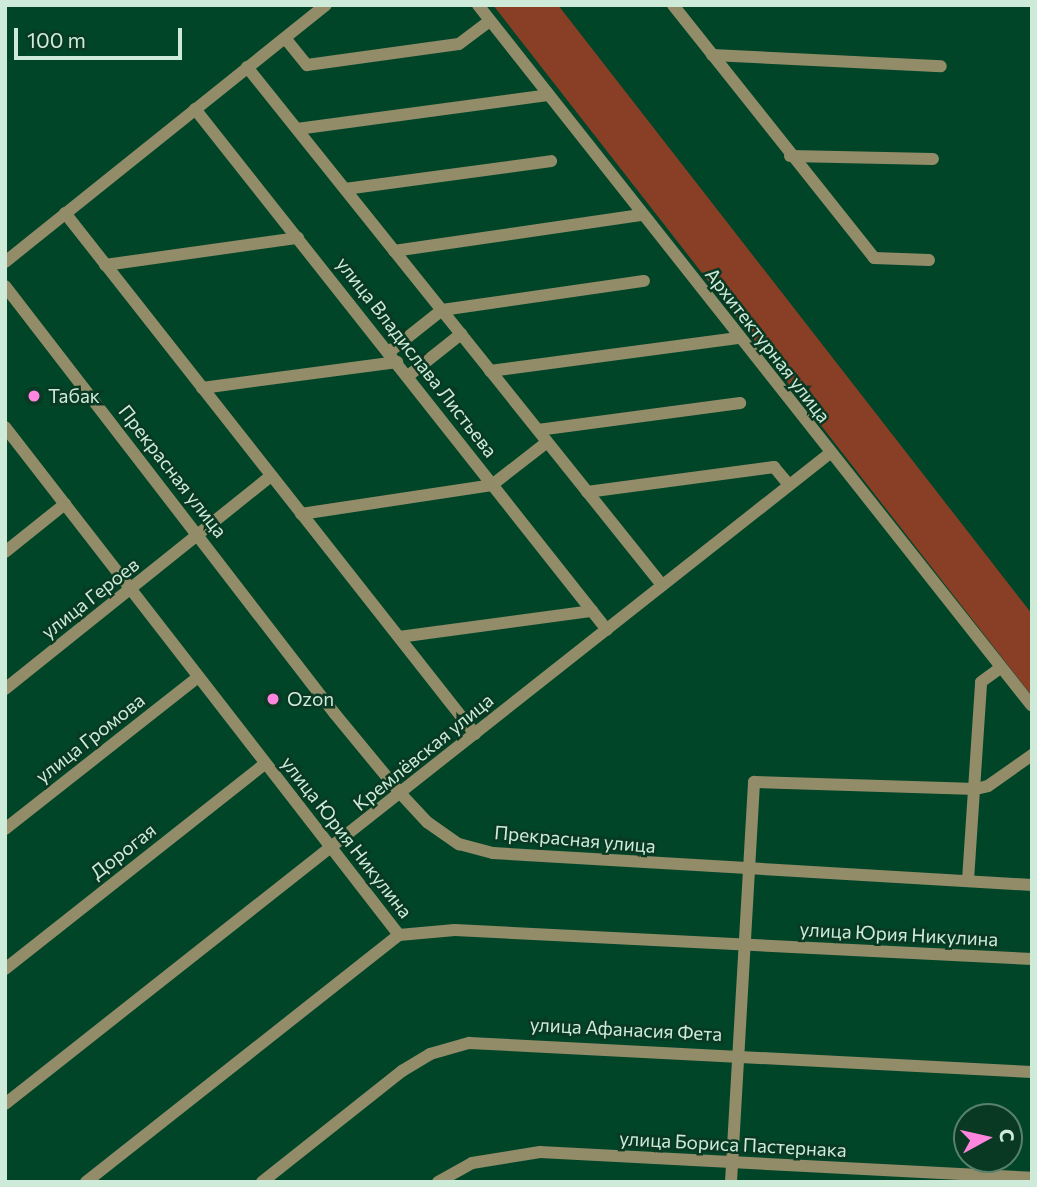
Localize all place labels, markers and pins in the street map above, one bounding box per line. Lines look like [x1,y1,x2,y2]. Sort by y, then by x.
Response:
place label: Табак [48,385,100,407]
marker: Табак [26,388,42,404]
place label: Ozon [287,688,334,710]
marker: Ozon [265,691,281,707]

